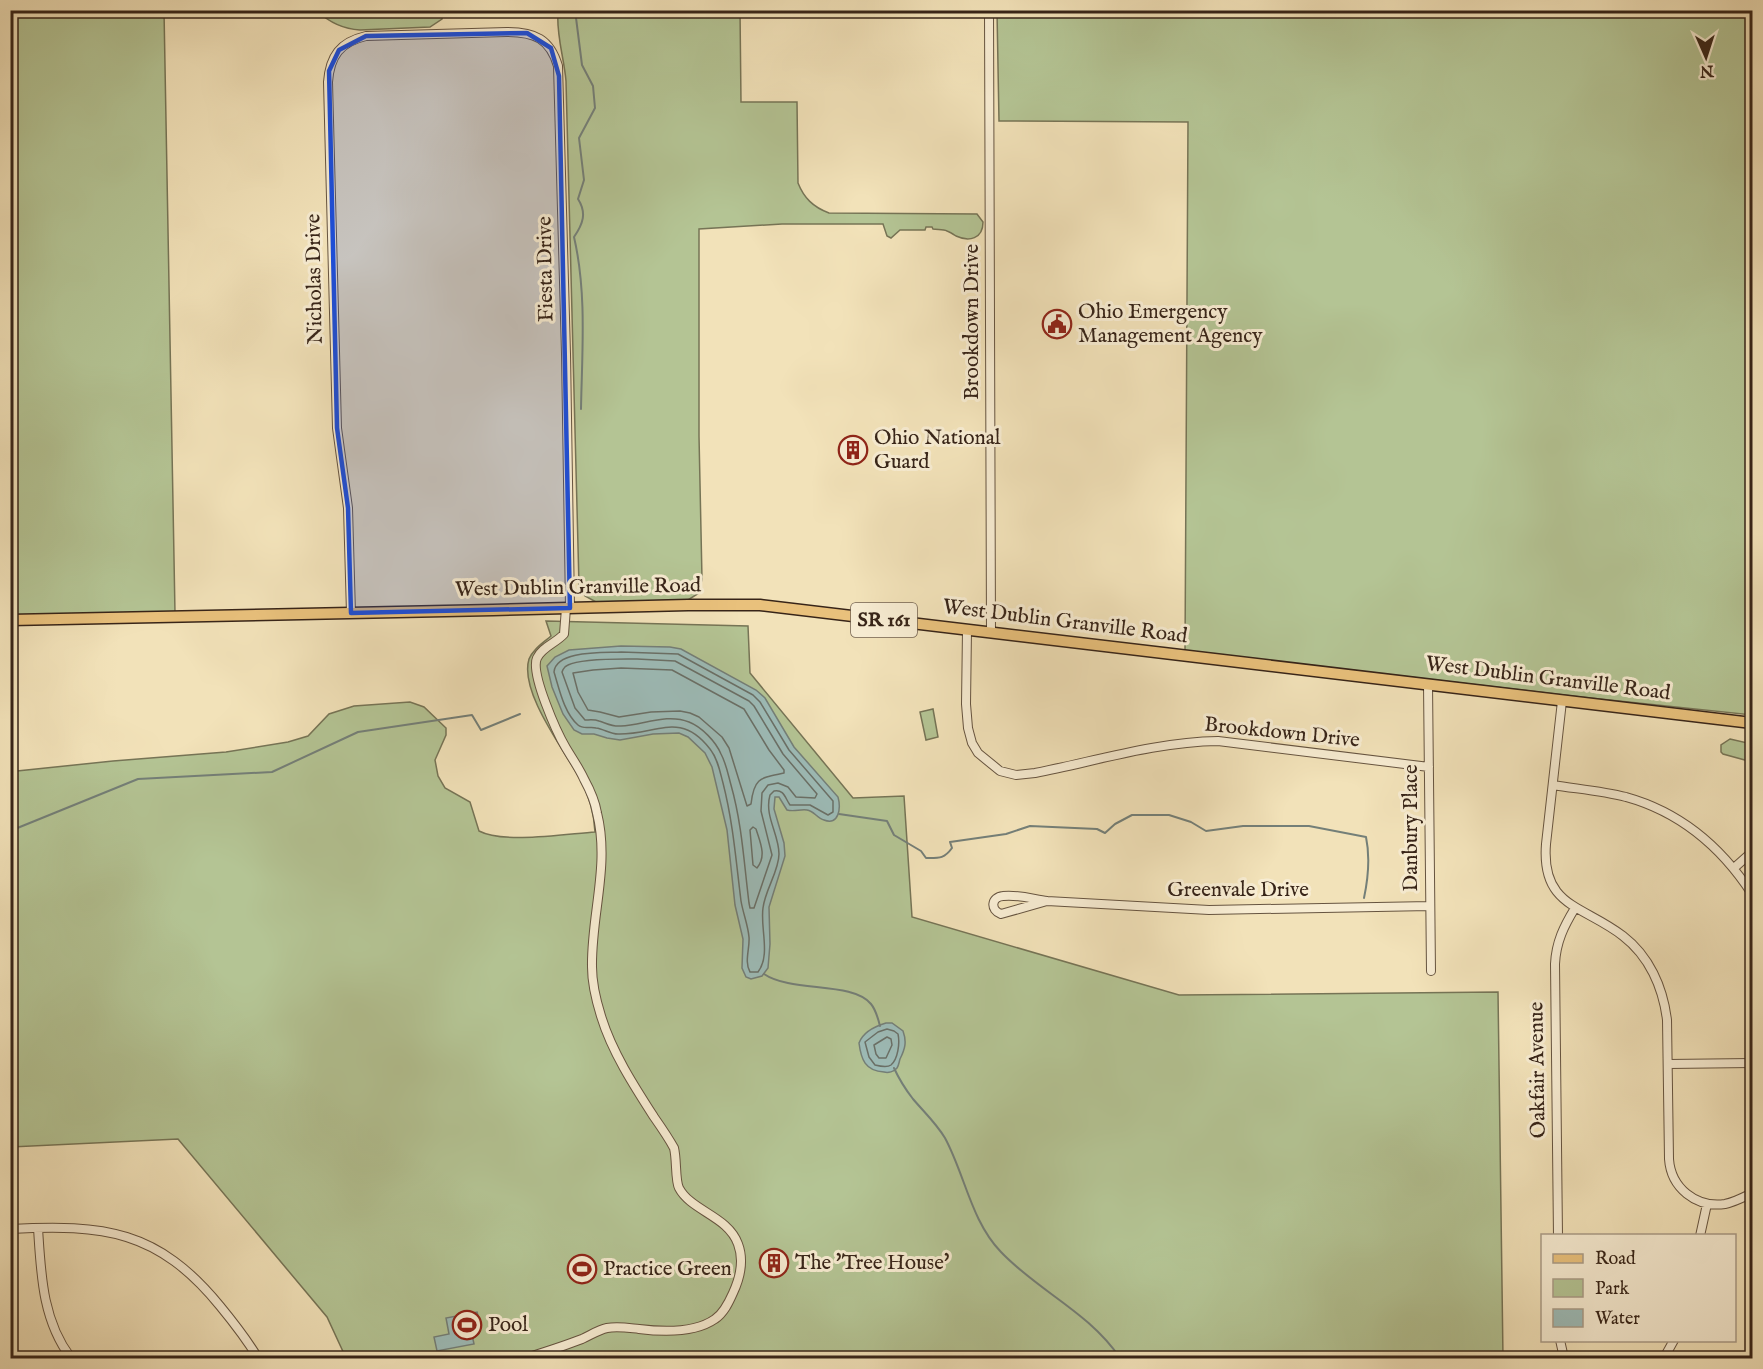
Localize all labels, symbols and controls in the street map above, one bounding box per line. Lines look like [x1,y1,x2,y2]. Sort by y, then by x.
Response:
north arrow [1676,27,1736,87]
text: N [1699,60,1715,80]
street label: Nicholas Drive [300,213,330,345]
street label: Fiesta Drive [532,216,560,322]
street label: Brookdown Drive [959,244,986,400]
place label: Ohio Emergency Management Agency [1078,299,1263,350]
public building icon: Ohio Emergency Management Agency [1041,308,1073,340]
place label: Ohio National Guard [874,425,1001,476]
building icon: Ohio National Guard [837,434,869,466]
street label: West Dublin Granville Road [455,572,702,604]
street label: West Dublin Granville Road [941,594,1190,651]
road number: SR 161 [851,603,917,637]
street label: West Dublin Granville Road [1424,651,1673,708]
street label: Brookdown Drive [1203,711,1361,755]
street label: Danbury Place [1398,764,1425,892]
street label: Greenvale Drive [1167,877,1309,904]
street label: Oakfair Avenue [1523,1001,1553,1138]
legend [1541,1234,1736,1342]
building icon: The 'Tree House' [758,1247,790,1279]
text: Road [1595,1248,1636,1271]
place label: The 'Tree House' [795,1250,950,1277]
sports icon: Practice Green [566,1253,598,1285]
place label: Practice Green [603,1256,732,1283]
text: Park [1595,1278,1630,1301]
text: Water [1595,1308,1640,1331]
sports icon: Pool [451,1309,483,1341]
place label: Pool [488,1312,528,1339]

